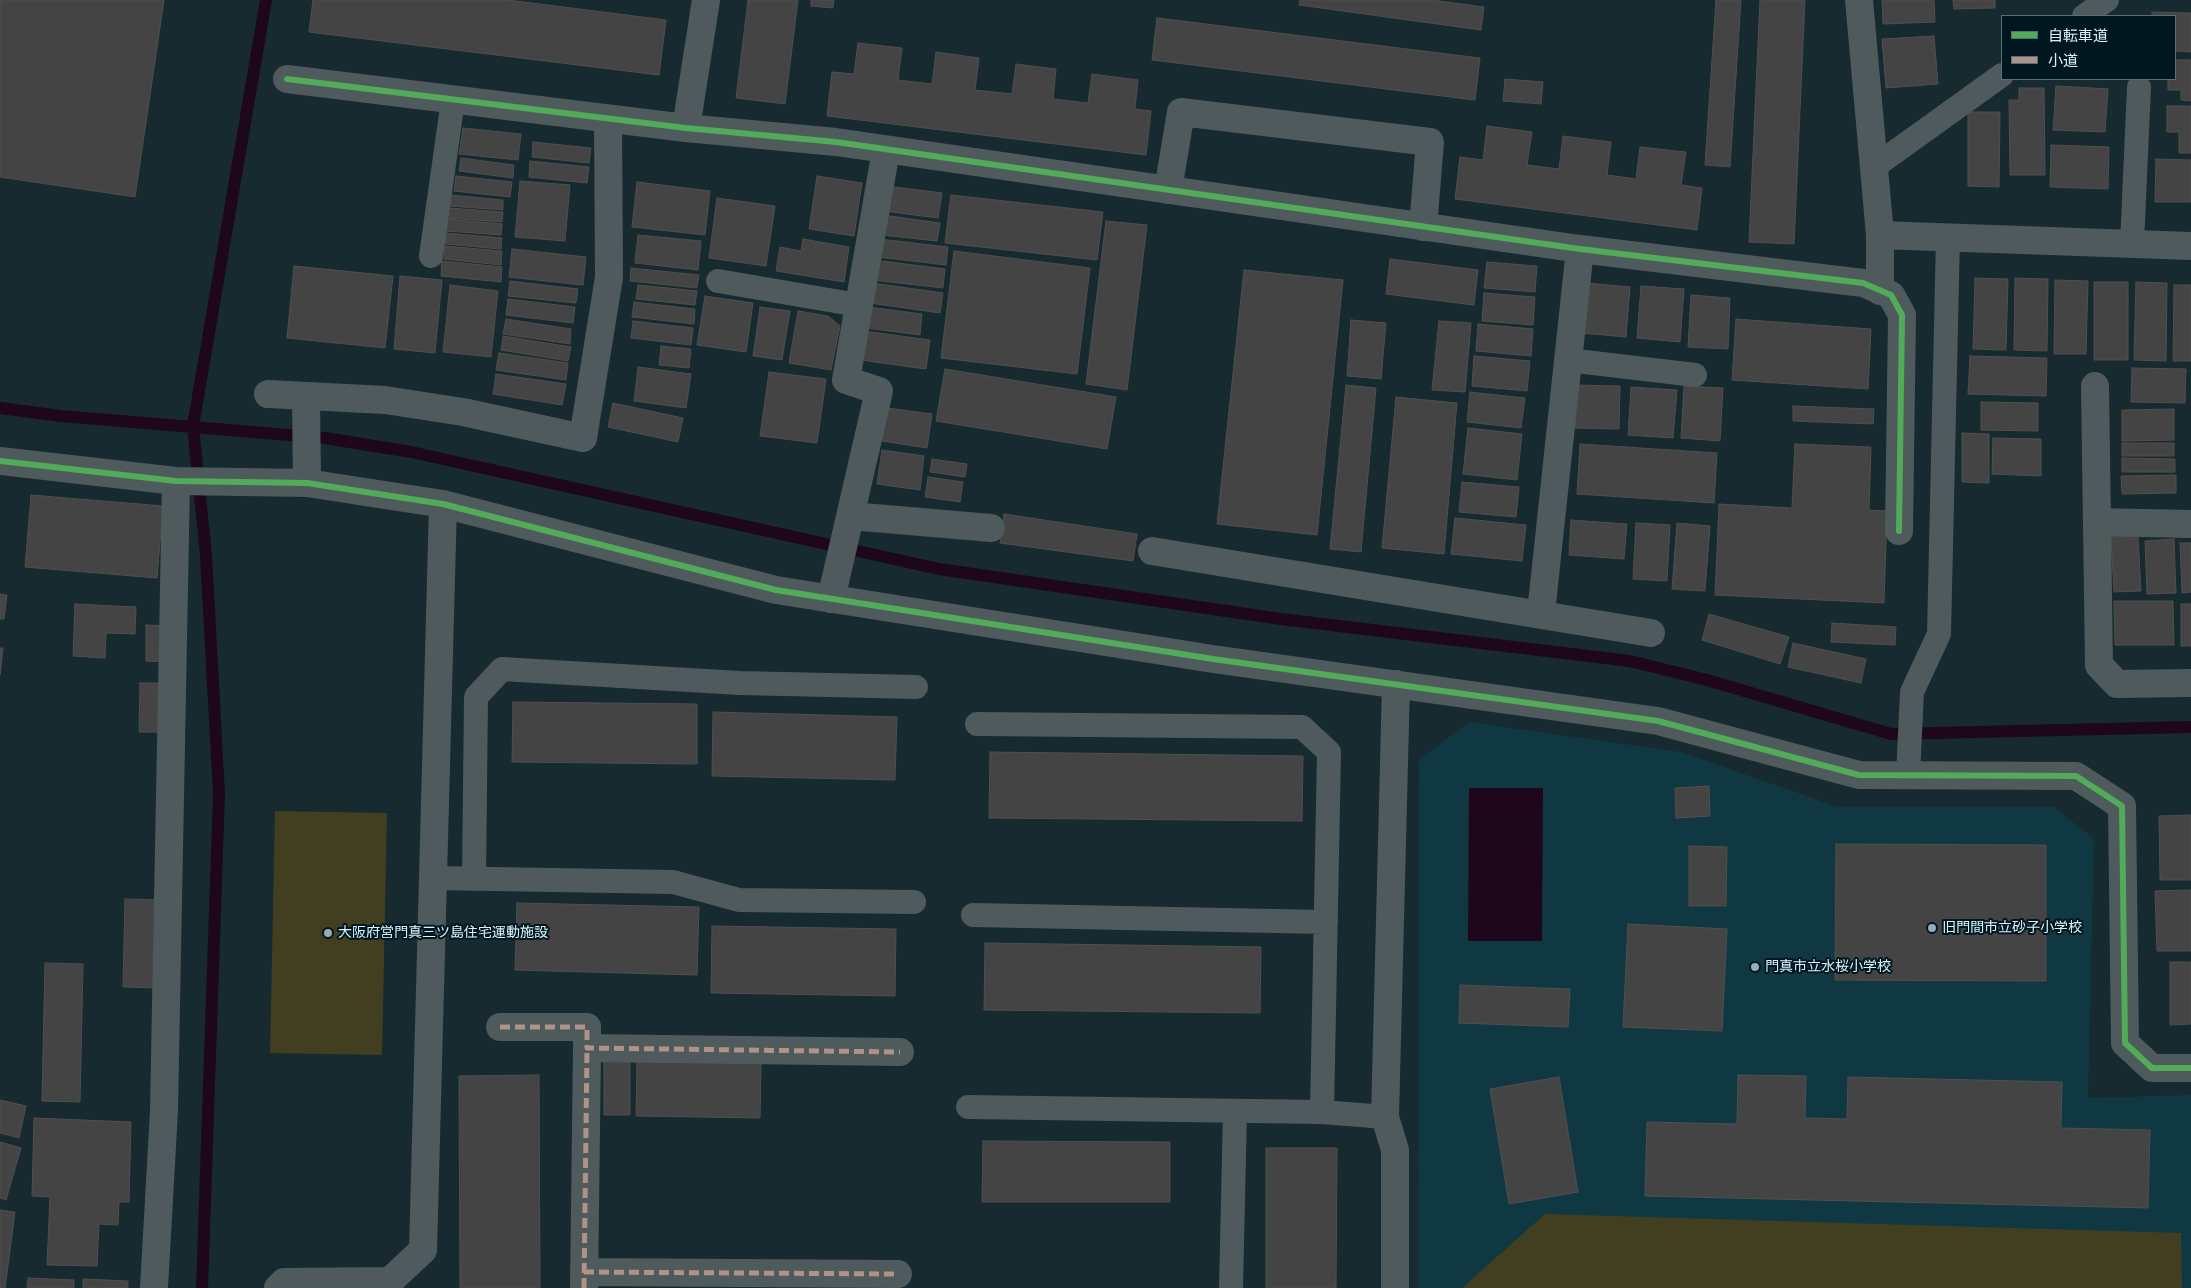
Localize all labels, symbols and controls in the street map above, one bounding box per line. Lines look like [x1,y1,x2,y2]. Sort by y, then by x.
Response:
legend [2001,15,2176,80]
text: 自転車道 [2048,26,2108,45]
text: 小道 [2048,51,2078,70]
place label: 旧門間市立砂子小学校 [1942,920,2082,936]
marker: 旧門間市立砂子小学校 [1926,922,1938,934]
place label: 大阪府営門真三ツ島住宅運動施設 [338,925,548,941]
marker: 大阪府営門真三ツ島住宅運動施設 [322,927,334,939]
place label: 門真市立水桜小学校 [1765,959,1891,975]
marker: 門真市立水桜小学校 [1749,961,1761,973]

